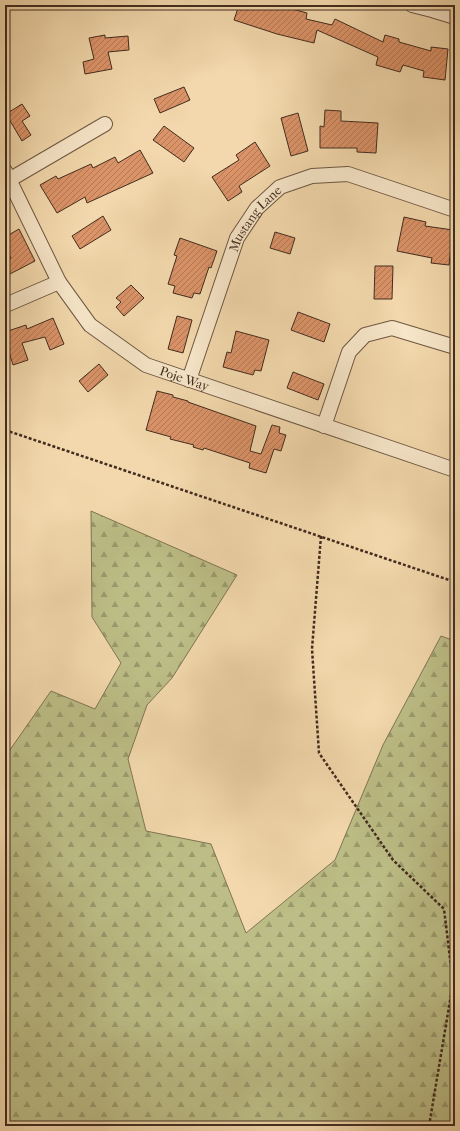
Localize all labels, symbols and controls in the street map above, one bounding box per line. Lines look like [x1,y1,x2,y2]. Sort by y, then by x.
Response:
street label: Mustang Lane [226,182,285,254]
street label: Poje Way [158,363,212,394]

